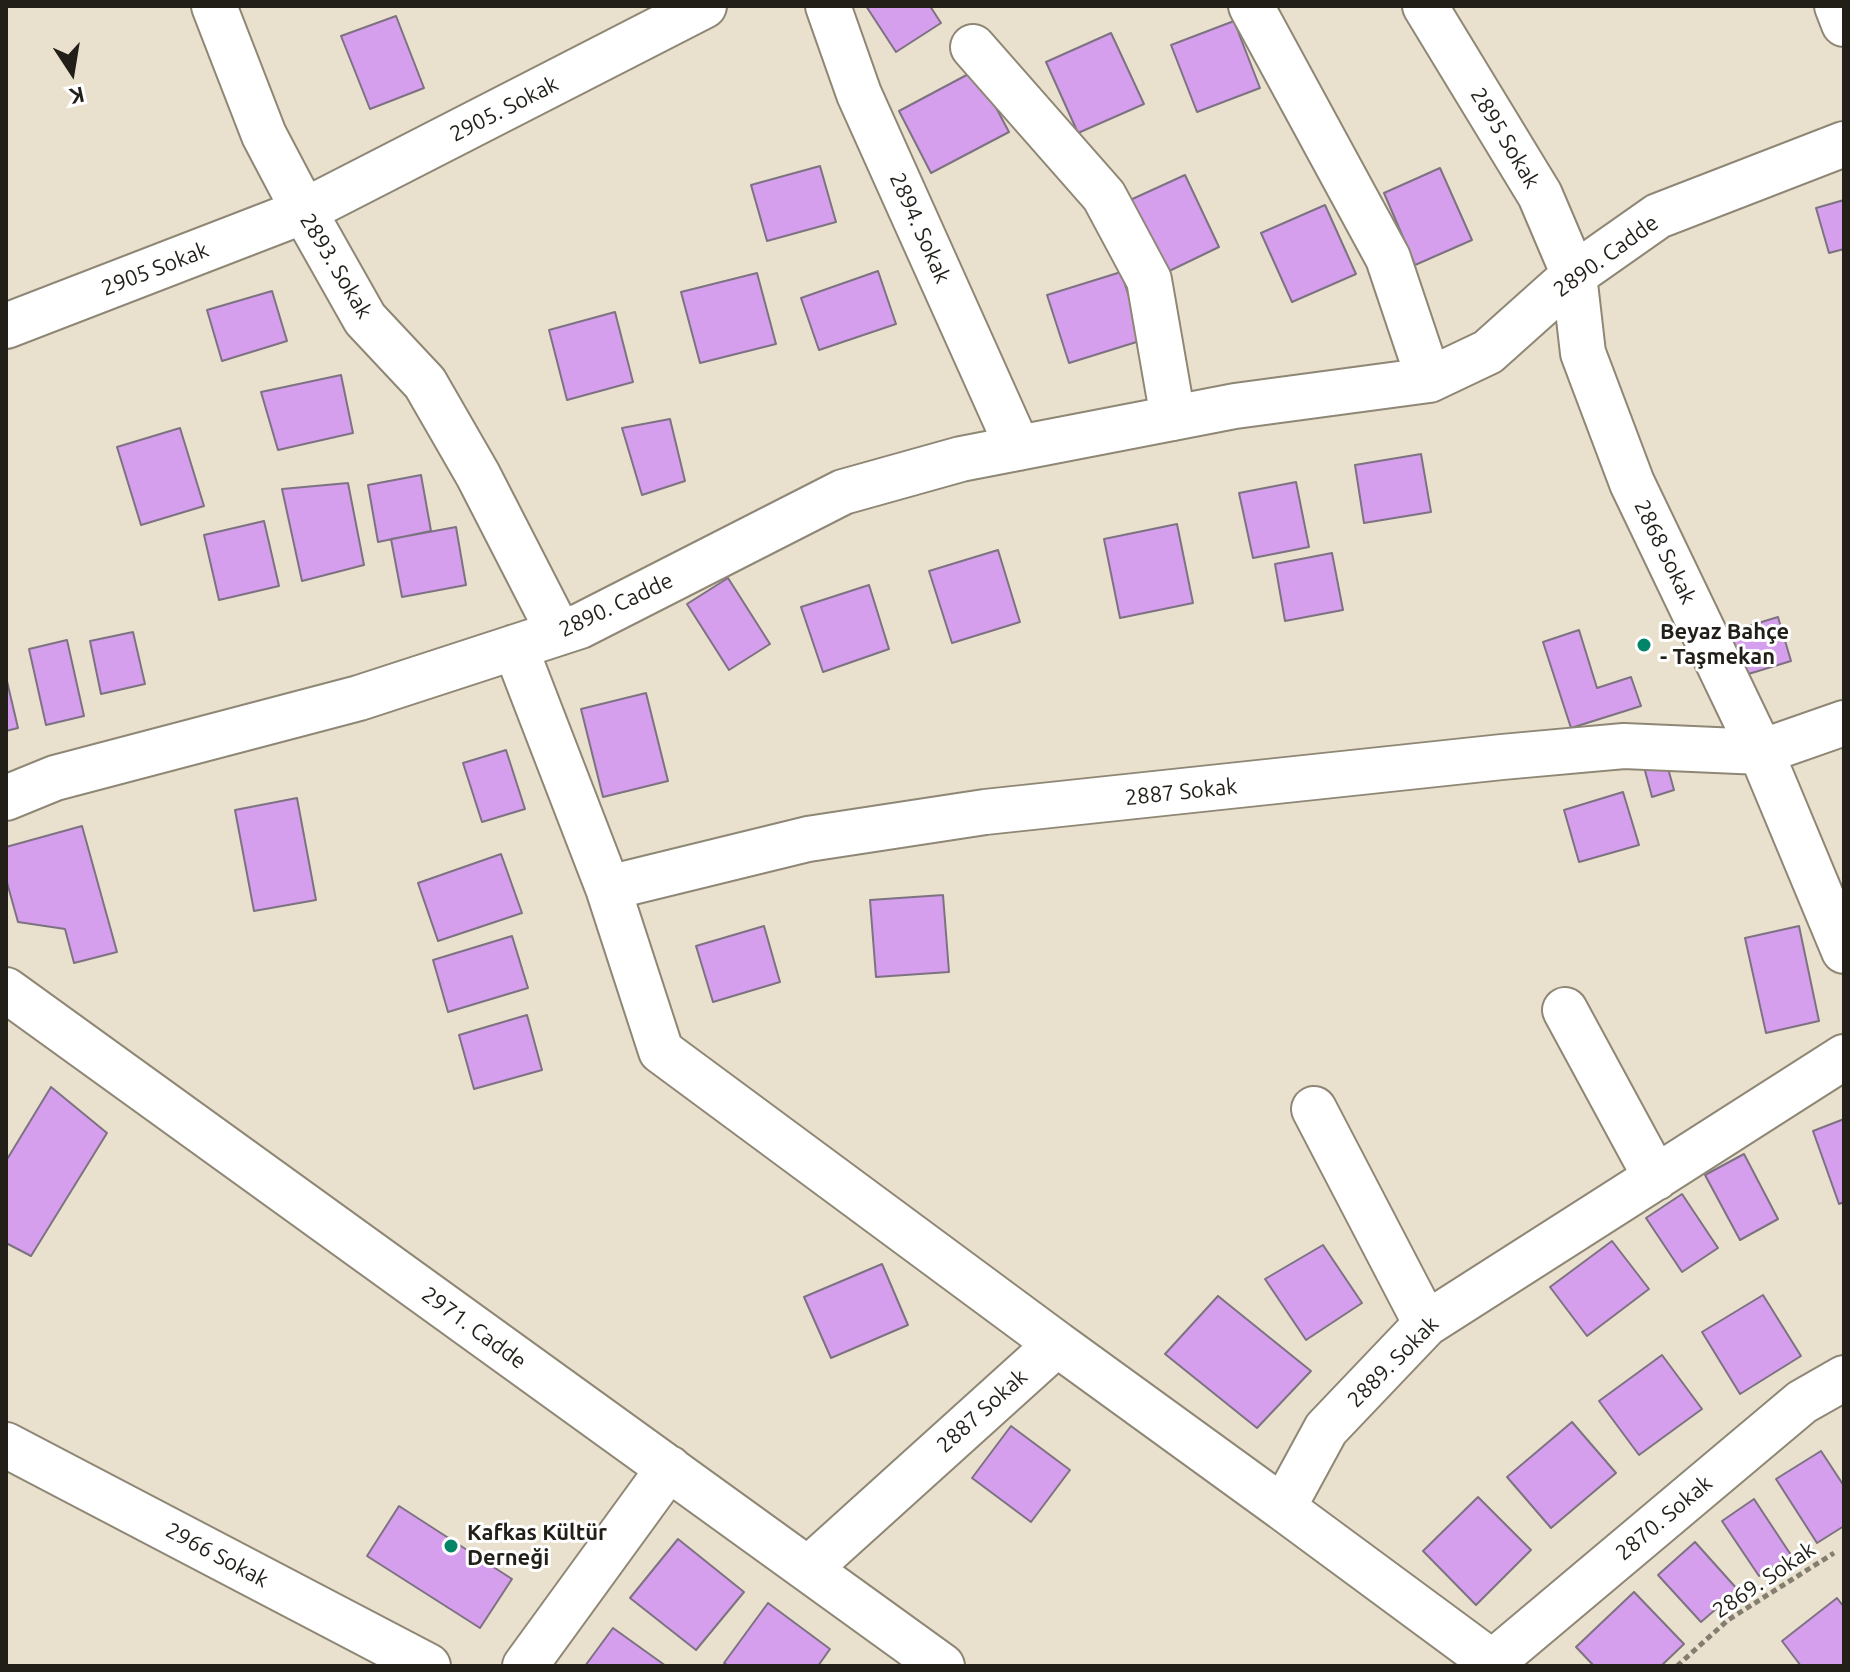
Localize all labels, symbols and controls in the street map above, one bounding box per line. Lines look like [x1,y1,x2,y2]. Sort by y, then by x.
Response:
north arrow [32,32,112,112]
street label: 2905. Sokak [445,70,563,148]
text: K [67,82,87,110]
street label: 2895 Sokak [1465,83,1545,193]
street label: 2894. Sokak [884,169,956,287]
street label: 2893. Sokak [294,209,378,323]
street label: 2890. Cadde [1549,209,1663,303]
street label: 2905 Sokak [98,237,212,301]
street label: 2868 Sokak [1628,496,1702,608]
street label: 2890. Cadde [555,567,677,643]
place label: Beyaz Bahçe - Taşmekan [1660,619,1789,670]
marker: Beyaz Bahçe - Taşmekan [1635,636,1653,654]
street label: 2887 Sokak [1124,773,1238,811]
street label: 2971. Cadde [417,1281,531,1375]
street label: 2889. Sokak [1342,1311,1444,1413]
street label: 2887 Sokak [931,1364,1033,1458]
street label: 2870. Sokak [1610,1470,1718,1566]
street label: 2966 Sokak [161,1517,273,1593]
place label: Kafkas Kültür Derneği [467,1520,607,1572]
street label: 2869. Sokak [1708,1536,1820,1624]
marker: Kafkas Kültür Derneği [442,1537,460,1555]

